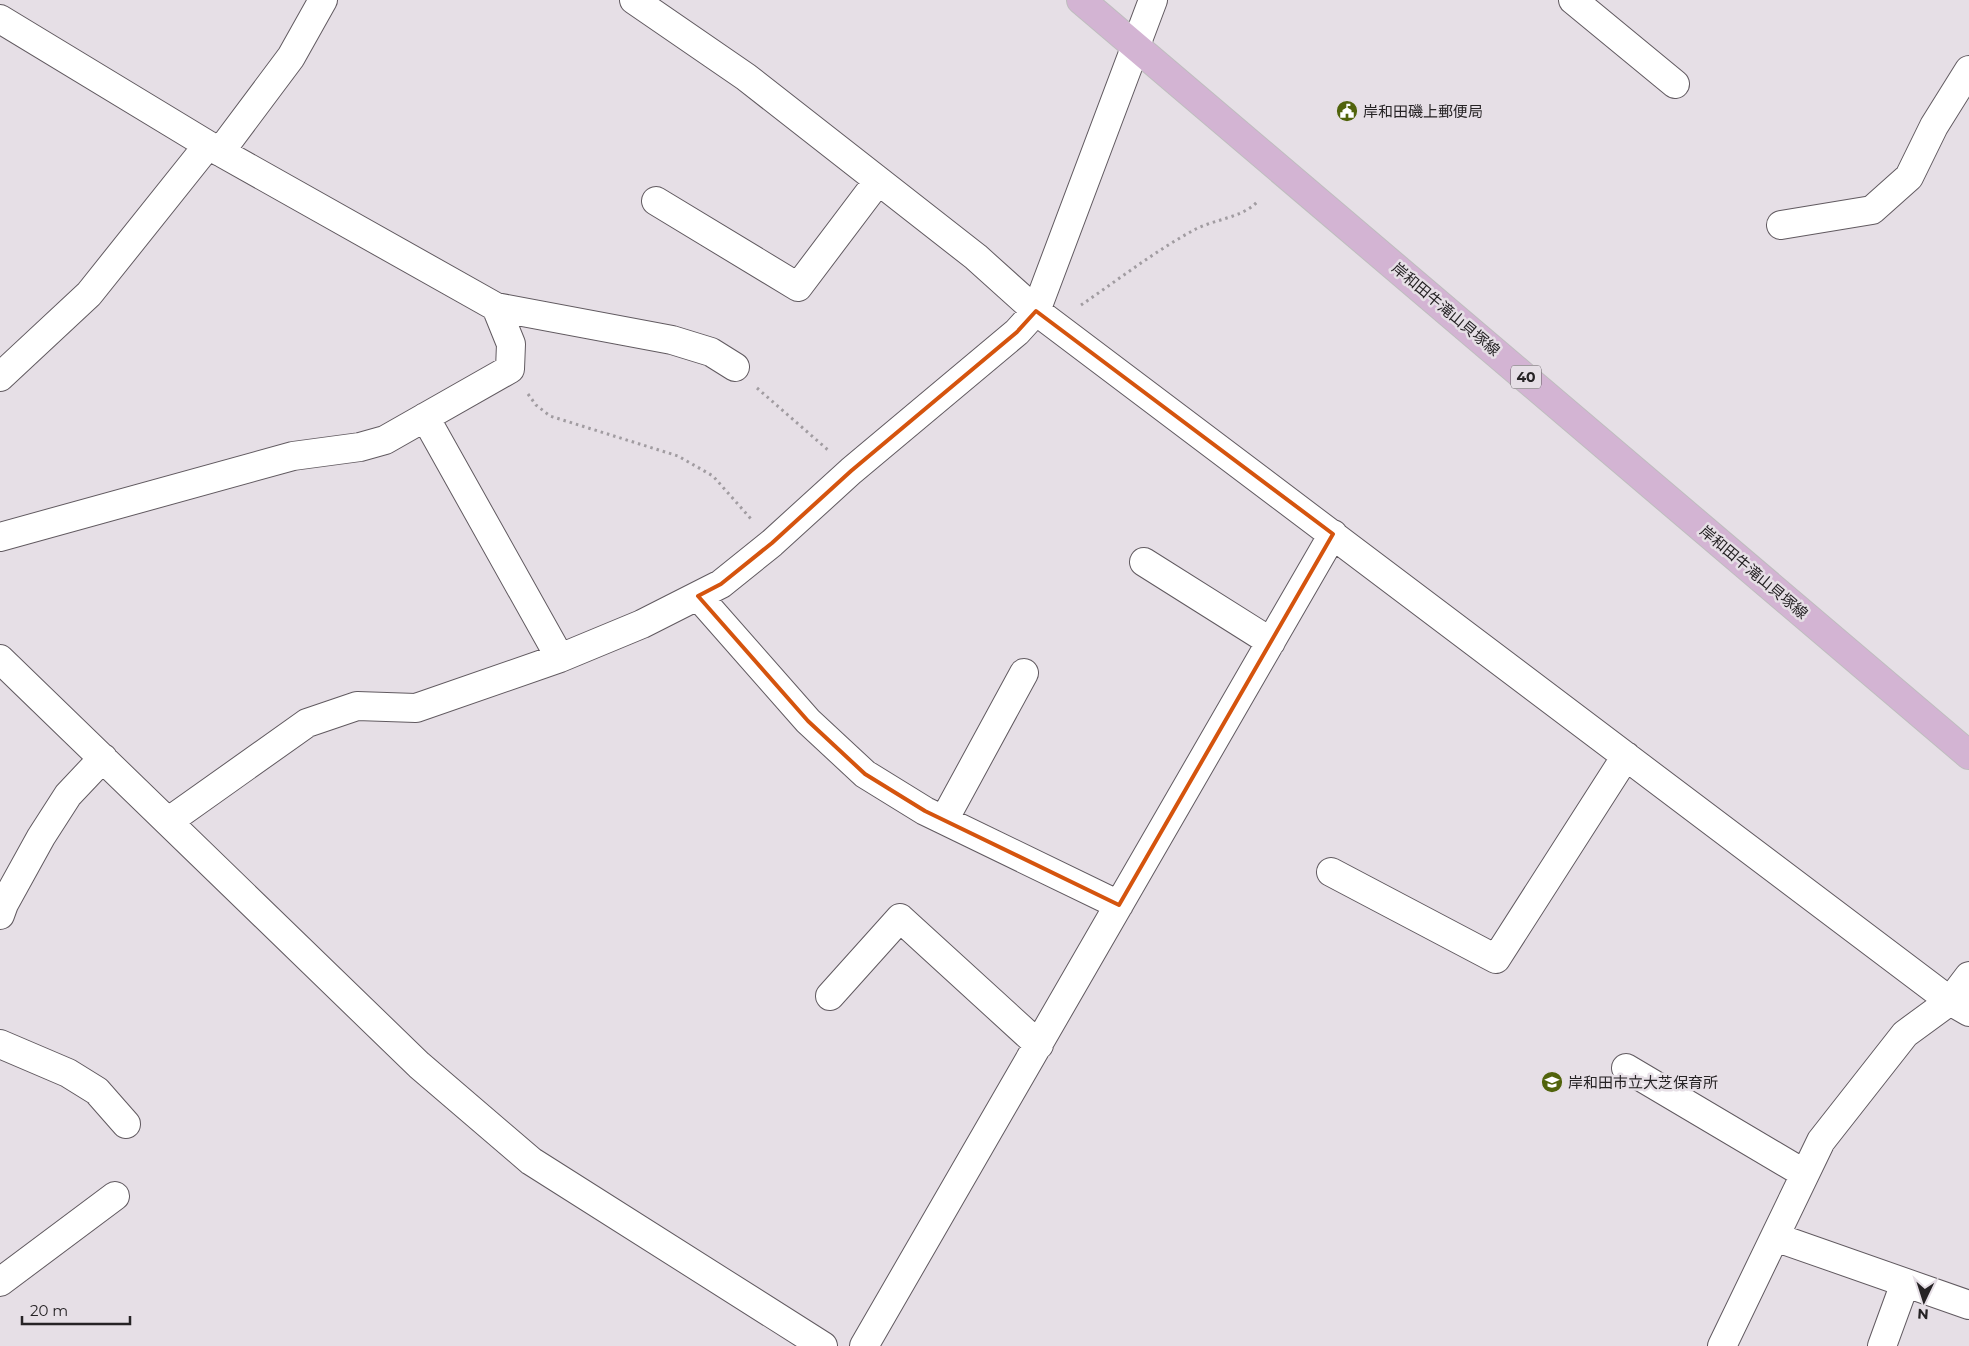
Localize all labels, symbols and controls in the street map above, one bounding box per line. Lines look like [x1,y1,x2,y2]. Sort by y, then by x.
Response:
public building icon: 岸和田磯上郵便局 [1335,99,1359,123]
place label: 岸和田磯上郵便局 [1363,102,1483,121]
street label: 岸和田牛滝山貝塚線 [1388,258,1504,360]
road number: 40 [1511,366,1541,388]
street label: 岸和田牛滝山貝塚線 [1696,521,1812,623]
school or university icon: 岸和田市立大芝保育所 [1540,1070,1564,1094]
place label: 岸和田市立大芝保育所 [1568,1073,1718,1092]
north arrow [1899,1276,1949,1326]
scale bar [22,1294,130,1326]
text: 20 m [30,1301,68,1320]
text: N [1917,1305,1929,1323]

